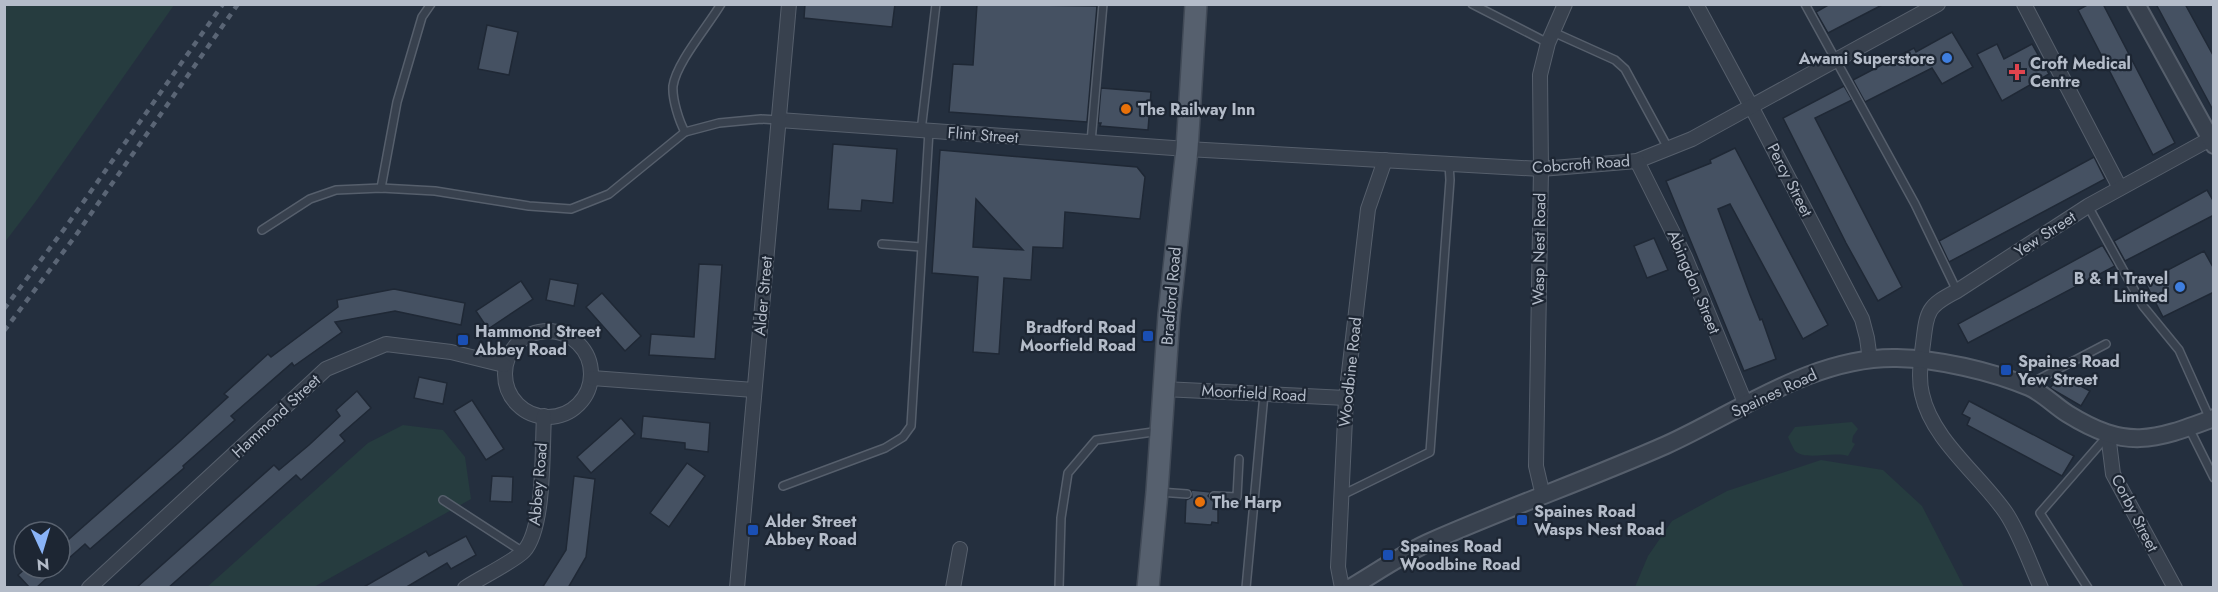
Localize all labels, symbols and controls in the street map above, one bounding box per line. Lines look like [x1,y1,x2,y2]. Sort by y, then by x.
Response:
place label: Awami Superstore [1798,47,1935,70]
marker: Awami Superstore [1940,51,1954,65]
place label: Croft Medical Centre [2030,52,2131,93]
marker: Croft Medical Centre [2008,63,2026,81]
place label: The Railway Inn [1138,98,1255,121]
marker: The Railway Inn [1119,102,1133,116]
street label: Flint Street [947,121,1019,149]
street label: Percy Street [1762,139,1818,221]
street label: Cobcroft Road [1531,149,1631,179]
street label: Wasp Nest Road [1527,193,1551,305]
street label: Yew Street [2010,205,2080,262]
street label: Abingdon Street [1662,227,1726,338]
street label: Bradford Road [1155,246,1187,346]
street label: Alder Street [748,255,778,337]
place label: B & H Travel Limited [2074,267,2168,308]
marker: B & H Travel Limited [2173,280,2187,294]
place label: Bradford Road Moorfield Road [1020,316,1136,357]
street label: Woodbine Road [1333,316,1367,428]
place label: Hammond Street Abbey Road [474,320,602,361]
marker: Bradford Road Moorfield Road [1141,329,1155,343]
marker: Hammond Street Abbey Road [456,333,470,347]
place label: Spaines Road Yew Street [2017,350,2120,391]
street label: Spaines Road [1727,363,1821,423]
marker: Spaines Road Yew Street [1999,363,2013,377]
street label: Hammond Street [227,369,325,463]
street label: Moorfield Road [1201,379,1307,407]
street label: Abbey Road [523,442,553,526]
street label: Corby Street [2106,470,2164,556]
place label: The Harp [1212,491,1282,514]
marker: The Harp [1193,495,1207,509]
place label: Spaines Road Wasps Nest Road [1534,500,1665,541]
place label: Alder Street Abbey Road [764,510,857,551]
marker: Spaines Road Wasps Nest Road [1515,513,1529,527]
north arrow [12,520,72,580]
marker: Alder Street Abbey Road [746,523,760,537]
place label: Spaines Road Woodbine Road [1400,535,1520,576]
marker: Spaines Road Woodbine Road [1381,548,1395,562]
text: N [36,553,50,576]

